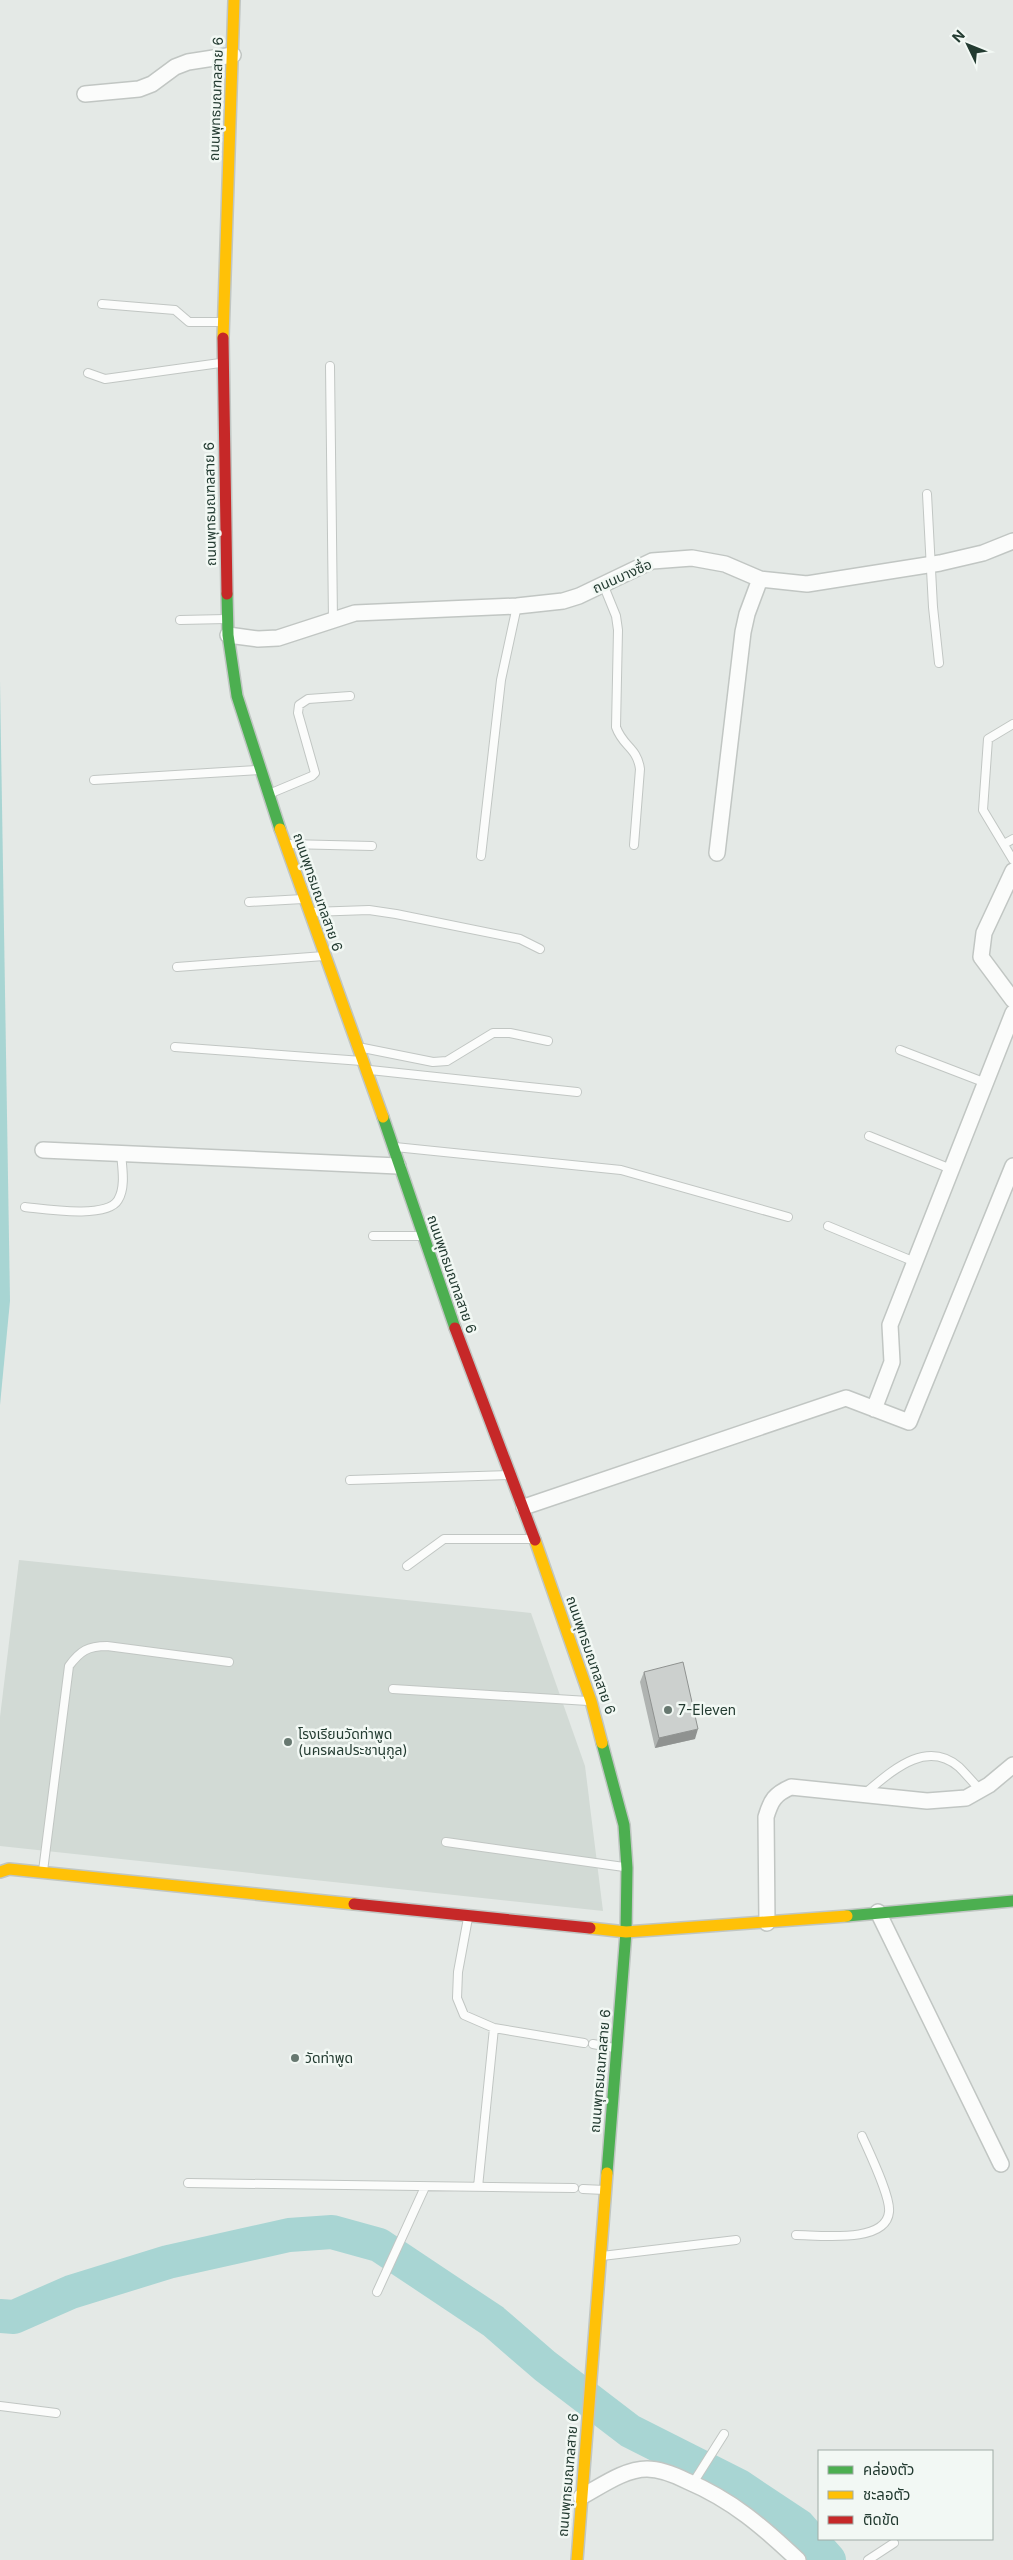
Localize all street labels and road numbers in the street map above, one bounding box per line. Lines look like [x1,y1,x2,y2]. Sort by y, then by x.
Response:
street label: ถนนพุทธมณฑลสาย 6 [205,37,227,161]
street label: ถนนพุทธมณฑลสาย 6 [200,442,220,566]
street label: ถนนบางซื่อ [589,554,654,596]
street label: ถนนพุทธมณฑลสาย 6 [289,830,347,954]
street label: ถนนพุทธมณฑลสาย 6 [423,1212,481,1336]
street label: ถนนพุทธมณฑลสาย 6 [562,1593,620,1717]
street label: ถนนพุทธมณฑลสาย 6 [586,2008,614,2134]
street label: ถนนพุทธมณฑลสาย 6 [554,2412,582,2538]

